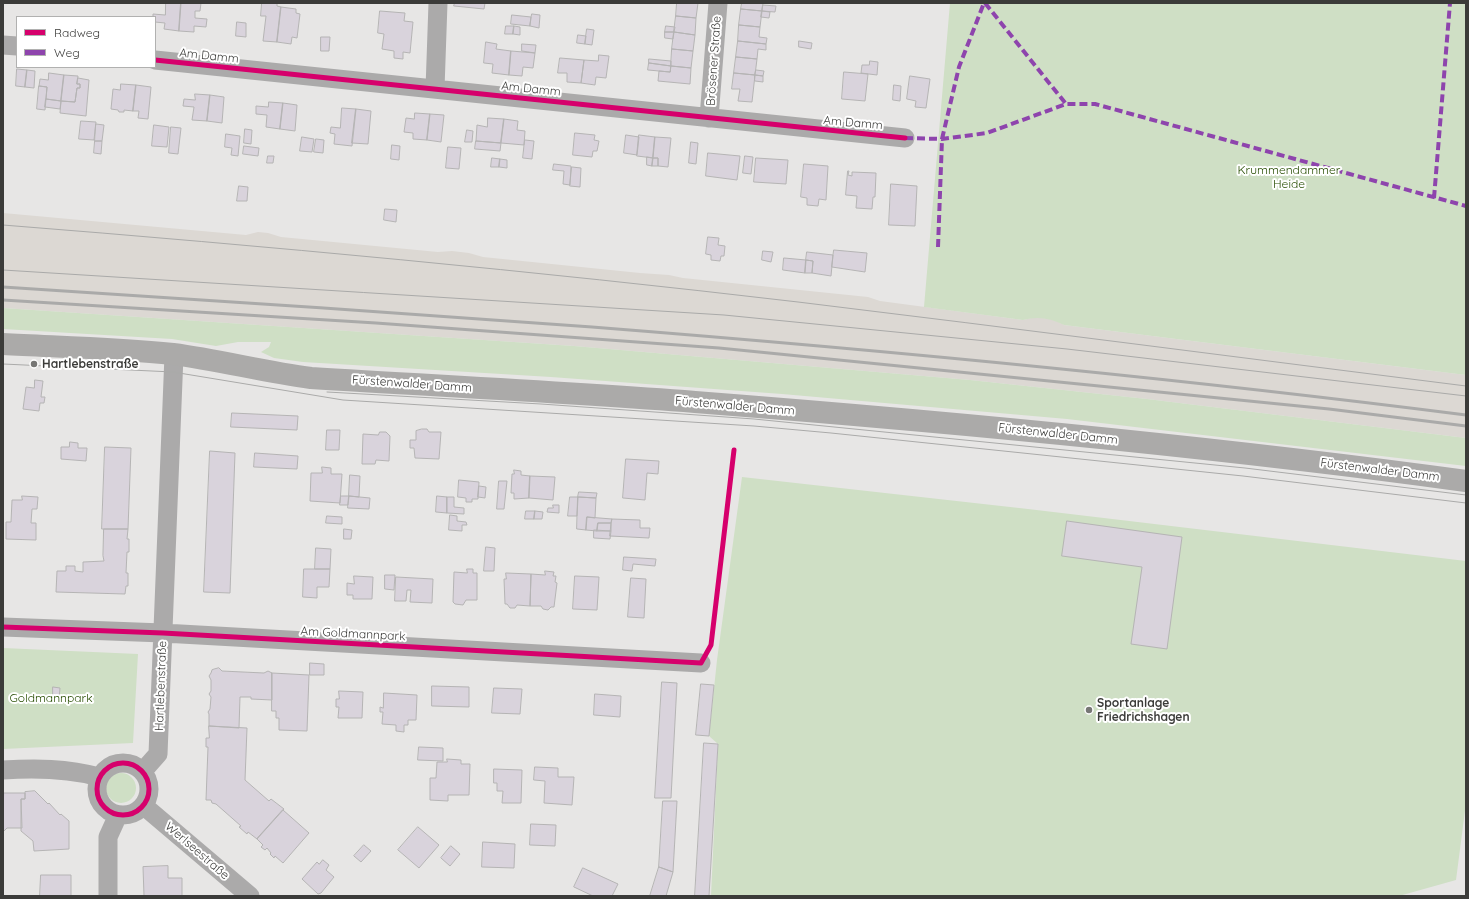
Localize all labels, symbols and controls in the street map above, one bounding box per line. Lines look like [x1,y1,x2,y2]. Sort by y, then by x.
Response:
street label: Brösener Straße [704,15,724,107]
legend [16,16,156,68]
text: Radweg [54,25,100,40]
text: Weg [54,45,80,60]
street label: Am Damm [179,46,239,66]
street label: Am Damm [501,79,561,99]
street label: Am Damm [823,113,883,133]
park label: Krummendammer Heide [1238,163,1340,191]
place label: Hartlebenstraße [42,357,139,371]
marker: Hartlebenstraße [29,359,39,369]
street label: Fürstenwalder Damm [352,373,472,395]
street label: Fürstenwalder Damm [675,394,795,418]
street label: Fürstenwalder Damm [998,421,1118,447]
street label: Fürstenwalder Damm [1320,456,1440,484]
street label: Am Goldmannpark [300,624,406,644]
street label: Hartlebenstraße [152,641,170,731]
park label: Goldmannpark [9,691,93,705]
place label: Sportanlage Friedrichshagen [1097,696,1190,724]
marker: Sportanlage Friedrichshagen [1084,705,1094,715]
street label: Werlseestraße [162,819,232,883]

